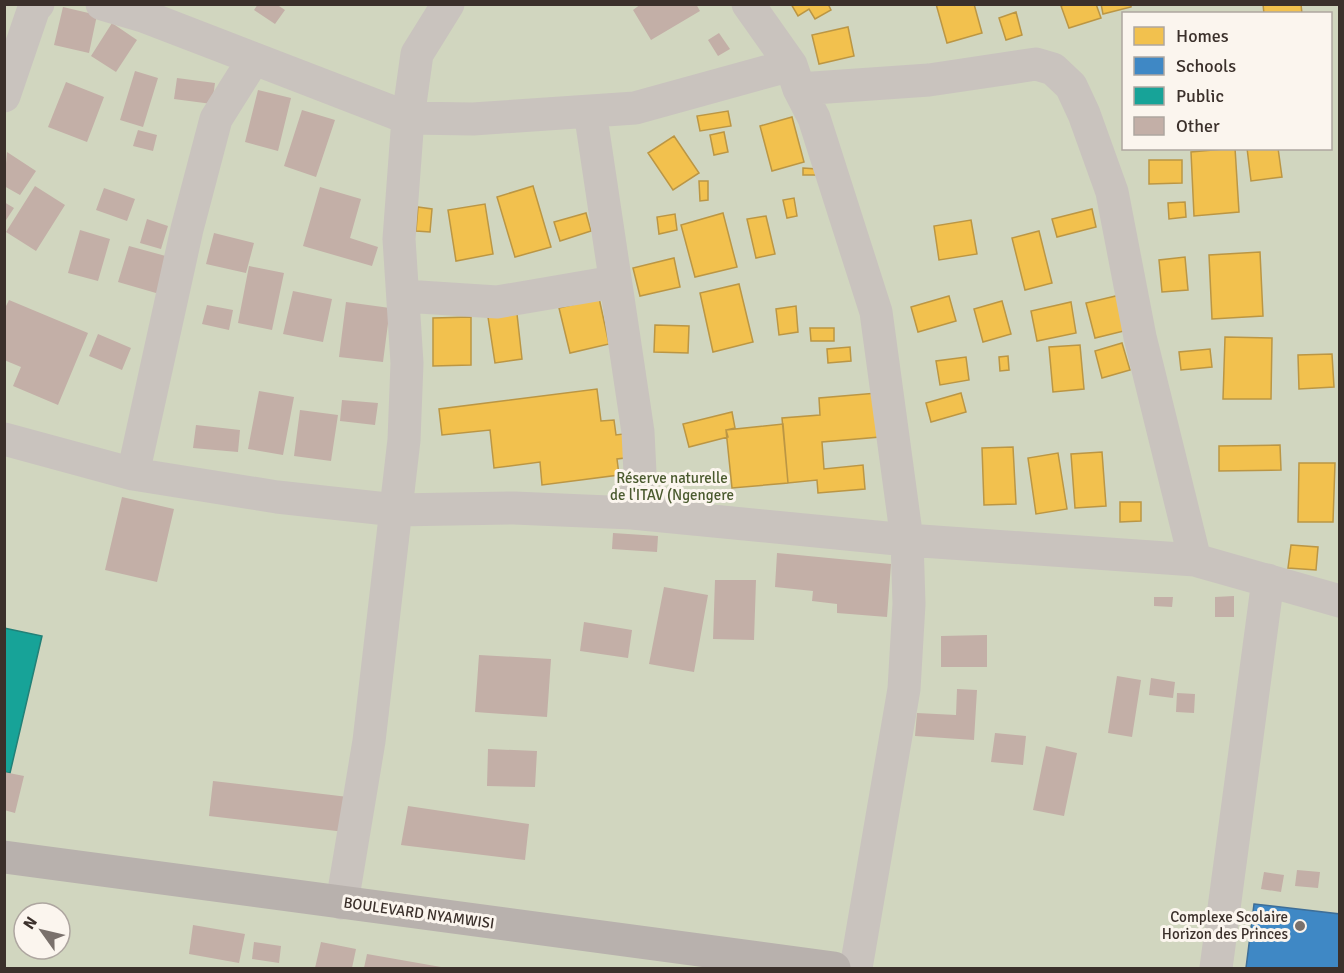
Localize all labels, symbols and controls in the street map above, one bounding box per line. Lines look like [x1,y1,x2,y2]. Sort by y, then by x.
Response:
legend [1122,12,1332,150]
text: Homes [1176,25,1229,47]
text: Schools [1176,55,1236,77]
text: Public [1176,85,1224,107]
text: Other [1176,115,1220,137]
park label: Réserve naturelle de l'ITAV (Ngengere [610,469,734,504]
street label: BOULEVARD NYAMWISI [342,894,496,932]
north arrow [12,901,72,961]
place label: Complexe Scolaire Horizon des Princes [1162,908,1288,943]
text: N [19,913,42,933]
marker: Complexe Scolaire Horizon des Princes [1293,919,1307,933]

